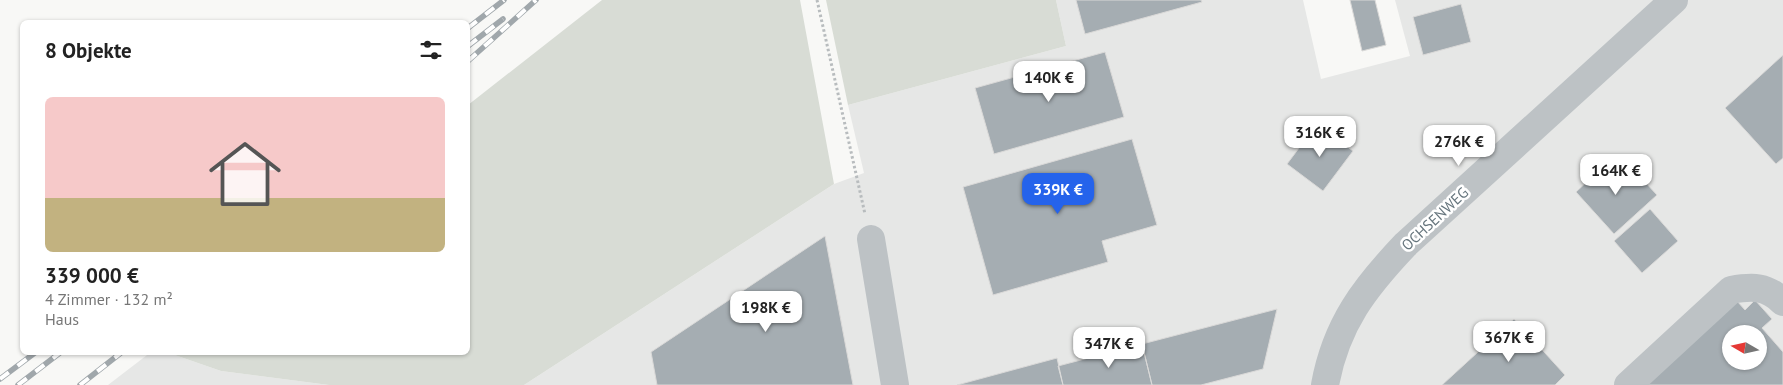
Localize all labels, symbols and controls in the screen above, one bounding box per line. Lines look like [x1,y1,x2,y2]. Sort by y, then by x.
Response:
icon: filters [417,36,445,64]
text: 8 Objekte [45,37,132,64]
pin: 140K € [1008,61,1090,103]
text: 140K € [1024,67,1074,87]
pin: 316K € [1279,116,1361,158]
text: 316K € [1295,122,1345,142]
pin: 276K € [1418,124,1500,167]
icon: home [200,129,290,219]
text: 276K € [1434,131,1484,151]
pin: 164K € [1575,154,1657,196]
text: 164K € [1591,160,1641,180]
pin: 339K € [1017,172,1099,215]
text: 339K € [1033,179,1083,199]
street label: OCHSENWEG [1397,183,1472,254]
text: 339 000 € [45,262,139,289]
text: 4 Zimmer · 132 m² [45,289,173,309]
pin: 198K € [725,290,807,333]
text: 198K € [741,297,791,317]
text: Haus [45,309,79,329]
pin: 367K € [1468,320,1550,363]
north arrow [1722,325,1768,370]
map controls [1722,325,1767,370]
pin: 347K € [1068,326,1150,369]
text: 367K € [1484,327,1534,347]
text: 347K € [1084,333,1134,353]

